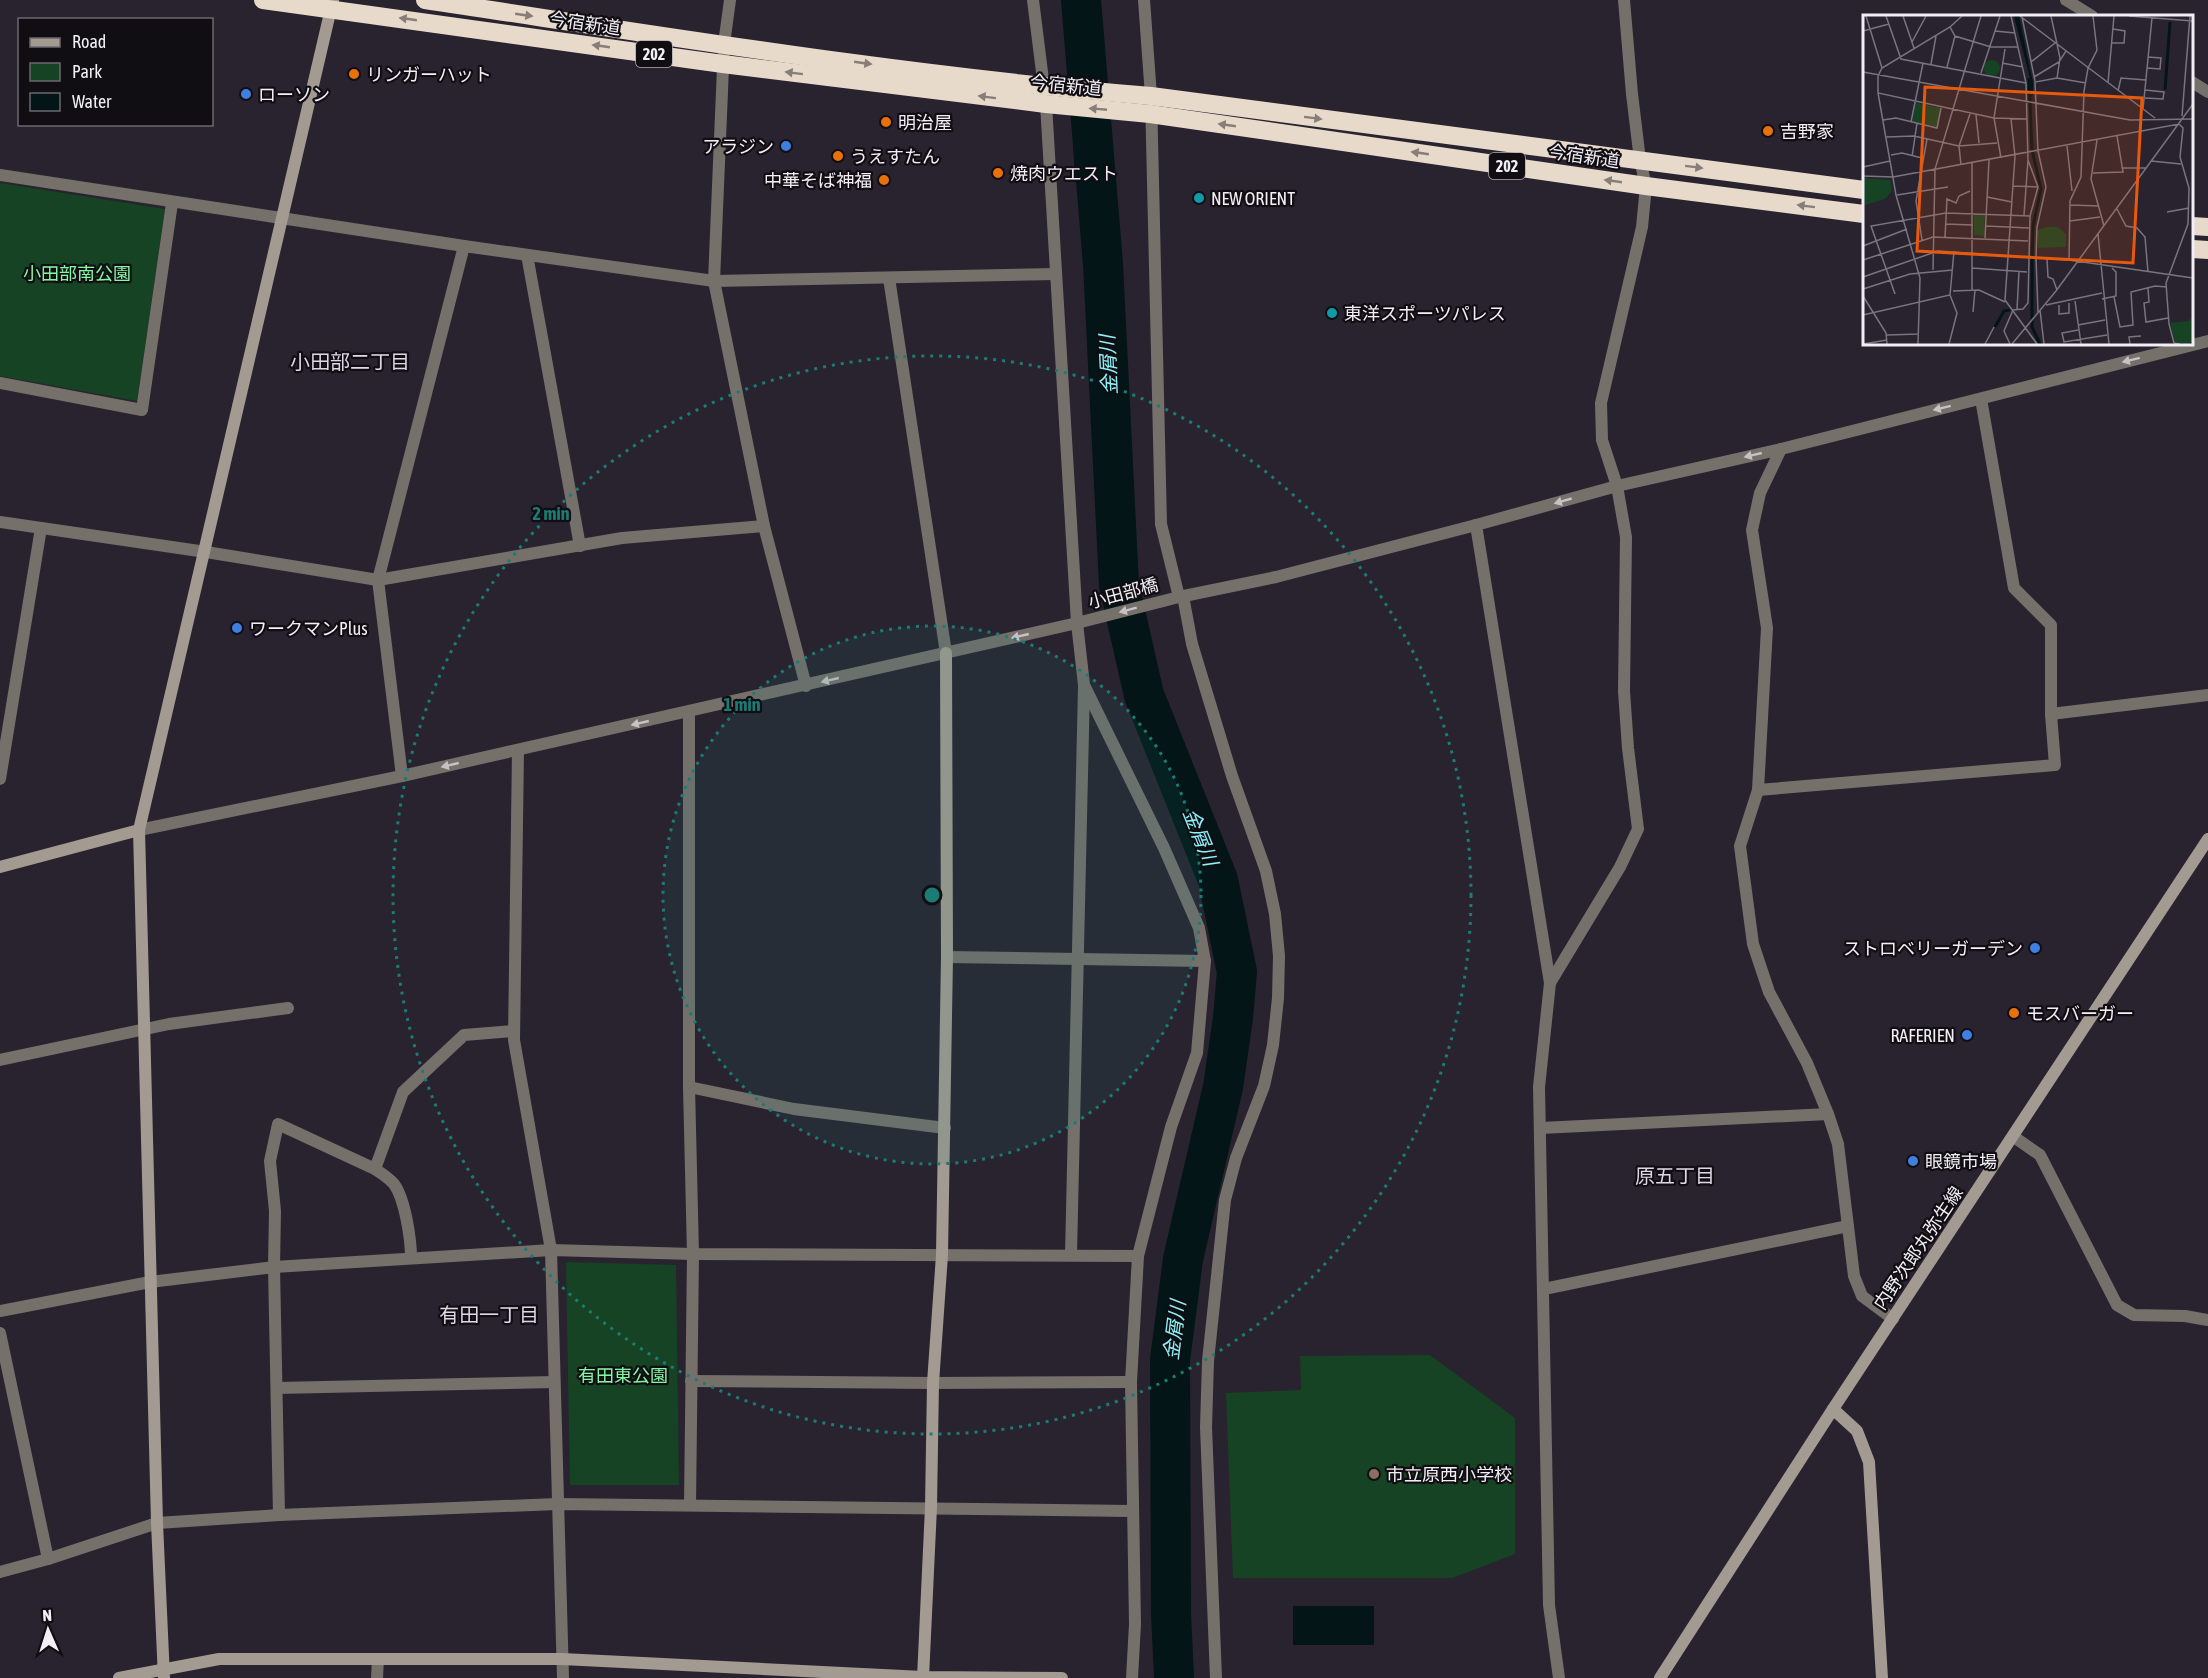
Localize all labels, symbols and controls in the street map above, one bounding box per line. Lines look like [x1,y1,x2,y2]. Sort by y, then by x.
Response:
street label: 今宿新道 [548,8,622,38]
one-way arrow [515,10,534,19]
one-way arrow [398,15,417,24]
inset map [1863,15,2193,345]
legend [18,18,213,126]
text: Road [72,31,106,52]
road number: 202 [636,41,672,67]
one-way arrow [591,42,610,51]
one-way arrow [853,58,872,68]
text: Park [72,61,102,82]
place label: リンガーハット [366,64,492,85]
marker: リンガーハット [347,67,361,81]
one-way arrow [784,68,803,77]
street label: 今宿新道 [1029,71,1103,99]
place label: ローソン [258,84,330,105]
marker: ローソン [239,87,253,101]
text: Water [72,91,112,112]
one-way arrow [978,92,997,102]
one-way arrow [1088,104,1107,114]
place label: 明治屋 [898,112,952,133]
one-way arrow [1304,113,1323,122]
marker: 明治屋 [879,115,893,129]
one-way arrow [1218,121,1237,130]
place label: 吉野家 [1780,121,1834,142]
marker: 吉野家 [1761,124,1775,138]
place label: アラジン [702,136,774,157]
marker: アラジン [779,139,793,153]
street label: 今宿新道 [1547,141,1621,171]
place label: うえすたん [850,146,940,167]
marker: うえすたん [831,149,845,163]
one-way arrow [1411,149,1430,158]
road number: 202 [1489,153,1525,179]
place label: 焼肉ウエスト [1010,163,1118,184]
one-way arrow [1684,163,1703,172]
marker: 焼肉ウエスト [991,166,1005,180]
place label: 中華そば神福 [764,170,872,191]
marker: 中華そば神福 [877,173,891,187]
one-way arrow [1604,177,1623,186]
place label: NEW ORIENT [1211,188,1295,209]
marker: NEW ORIENT [1192,191,1206,205]
one-way arrow [1797,202,1816,211]
park label: 小田部南公園 [23,263,131,284]
place label: 東洋スポーツパレス [1344,303,1506,324]
marker: 東洋スポーツパレス [1325,306,1339,320]
water label: 金屑川 [1095,332,1121,396]
district label: 小田部二丁目 [290,350,410,373]
one-way arrow [2122,356,2140,366]
one-way arrow [1933,404,1951,414]
one-way arrow [1743,451,1762,461]
one-way arrow [1554,497,1572,506]
text: 2 min [533,503,570,524]
street label: 小田部橋 [1086,574,1160,612]
one-way arrow [1119,606,1137,615]
place label: ワークマンPlus [249,618,368,639]
marker: ワークマンPlus [230,621,244,635]
one-way arrow [1011,632,1030,642]
one-way arrow [821,676,840,685]
text: 1 min [724,694,761,715]
one-way arrow [631,718,649,728]
one-way arrow [441,761,459,771]
water label: 金屑川 [1179,805,1224,871]
centre of rings [922,885,942,905]
place label: ストロベリーガーデン [1843,938,2023,959]
marker: ストロベリーガーデン [2028,941,2042,955]
place label: モスバーガー [2026,1003,2134,1024]
marker: モスバーガー [2007,1006,2021,1020]
place label: RAFERIEN [1890,1025,1955,1046]
marker: RAFERIEN [1960,1028,1974,1042]
place label: 眼鏡市場 [1925,1151,1997,1172]
marker: 眼鏡市場 [1906,1154,1920,1168]
district label: 原五丁目 [1635,1164,1715,1187]
street label: 内野次郎丸弥生線 [1869,1182,1967,1314]
water label: 金屑川 [1159,1297,1189,1361]
district label: 有田一丁目 [439,1303,539,1326]
park label: 有田東公園 [578,1365,668,1386]
place label: 市立原西小学校 [1386,1464,1512,1485]
marker: 市立原西小学校 [1367,1467,1381,1481]
north arrow [18,1600,78,1660]
text: N [42,1606,52,1624]

